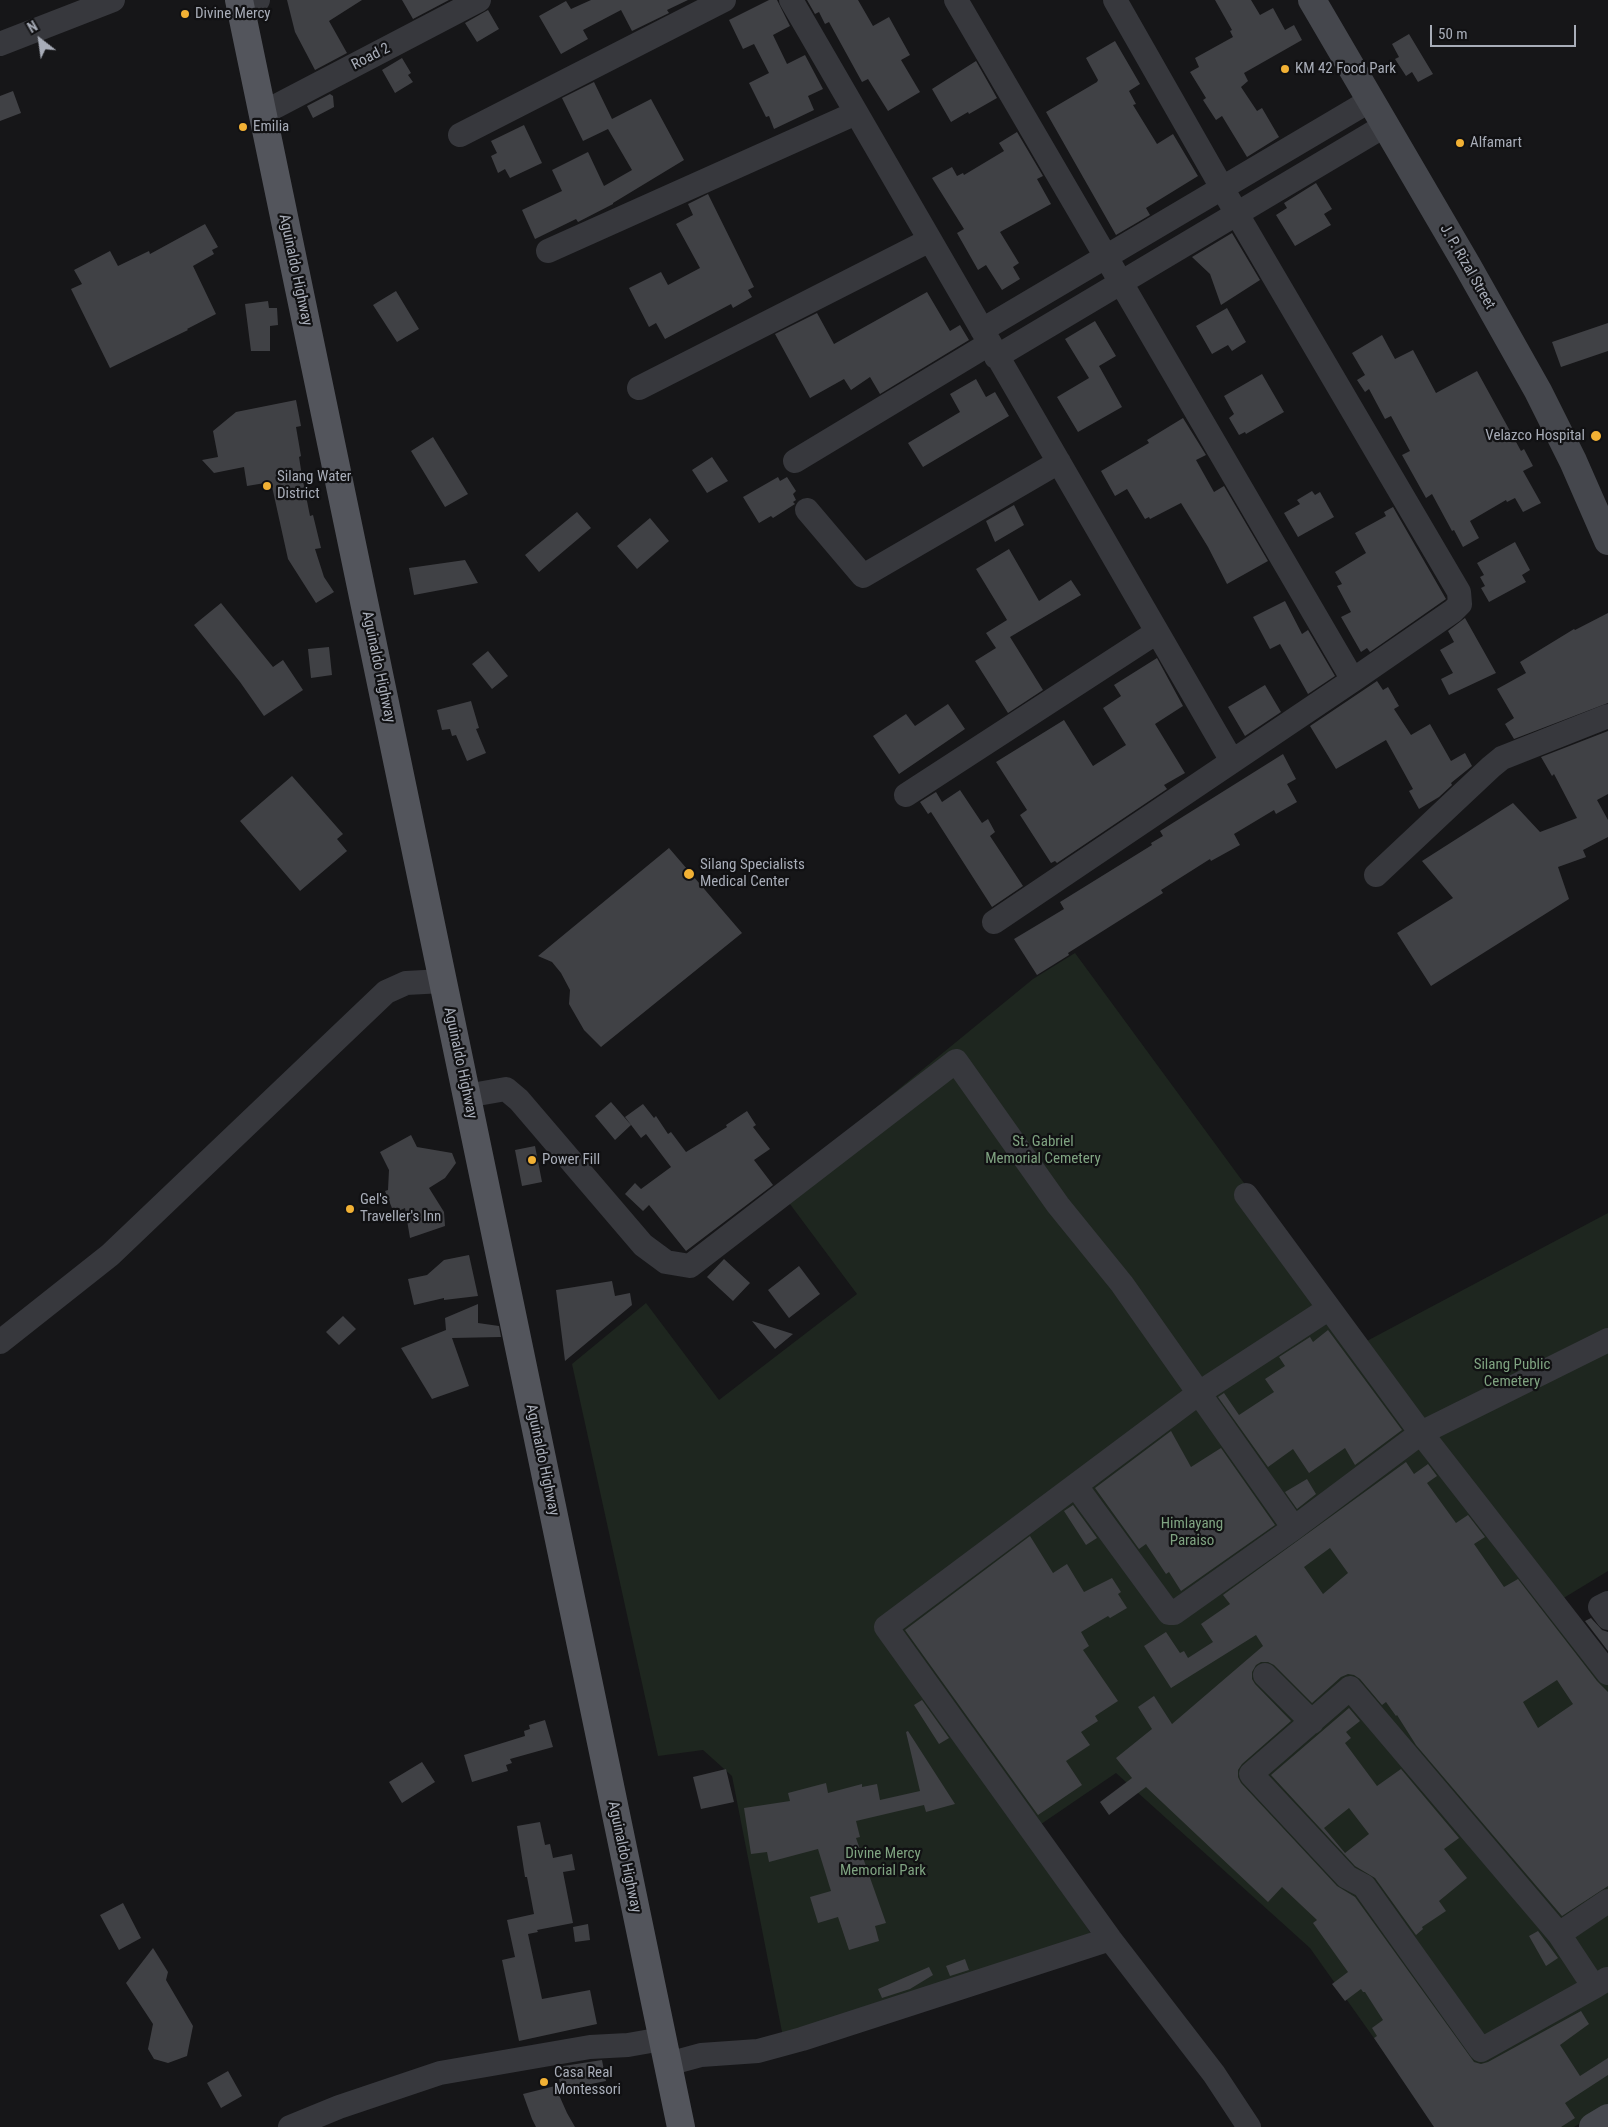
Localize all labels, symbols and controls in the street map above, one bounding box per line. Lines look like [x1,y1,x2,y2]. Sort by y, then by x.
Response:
place label: Divine Mercy [195,5,271,23]
marker: Divine Mercy [179,8,191,20]
north arrow [15,15,65,65]
scale bar [1433,15,1579,47]
text: N [25,18,40,36]
text: 50 m [1438,25,1468,43]
street label: Road 2 [349,40,393,74]
place label: KM 42 Food Park [1295,60,1396,78]
marker: KM 42 Food Park [1279,63,1291,75]
place label: Emilia [253,118,289,136]
marker: Emilia [237,121,249,133]
place label: Alfamart [1470,134,1522,152]
marker: Alfamart [1454,137,1466,149]
street label: Aguinaldo Highway [274,213,316,327]
street label: J. P. Rizal Street [1435,221,1499,313]
place label: Velazco Hospital [1485,427,1585,445]
marker: Velazco Hospital [1589,429,1603,443]
place label: Silang Water District [277,468,351,503]
marker: Silang Water District [261,480,273,492]
street label: Aguinaldo Highway [357,610,399,724]
place label: Silang Specialists Medical Center [700,856,805,891]
marker: Silang Specialists Medical Center [682,867,696,881]
street label: Aguinaldo Highway [439,1006,481,1120]
park label: St. Gabriel Memorial Cemetery [985,1133,1101,1168]
place label: Power Fill [542,1151,600,1169]
marker: Power Fill [526,1154,538,1166]
place label: Gel's Traveller's Inn [360,1191,441,1226]
marker: Gel's Traveller's Inn [344,1203,356,1215]
park label: Silang Public Cemetery [1474,1356,1550,1391]
street label: Aguinaldo Highway [521,1403,563,1517]
park label: Himlayang Paraiso [1161,1515,1223,1550]
street label: Aguinaldo Highway [603,1800,645,1914]
park label: Divine Mercy Memorial Park [840,1845,926,1880]
place label: Casa Real Montessori [554,2064,621,2099]
marker: Casa Real Montessori [538,2076,550,2088]

